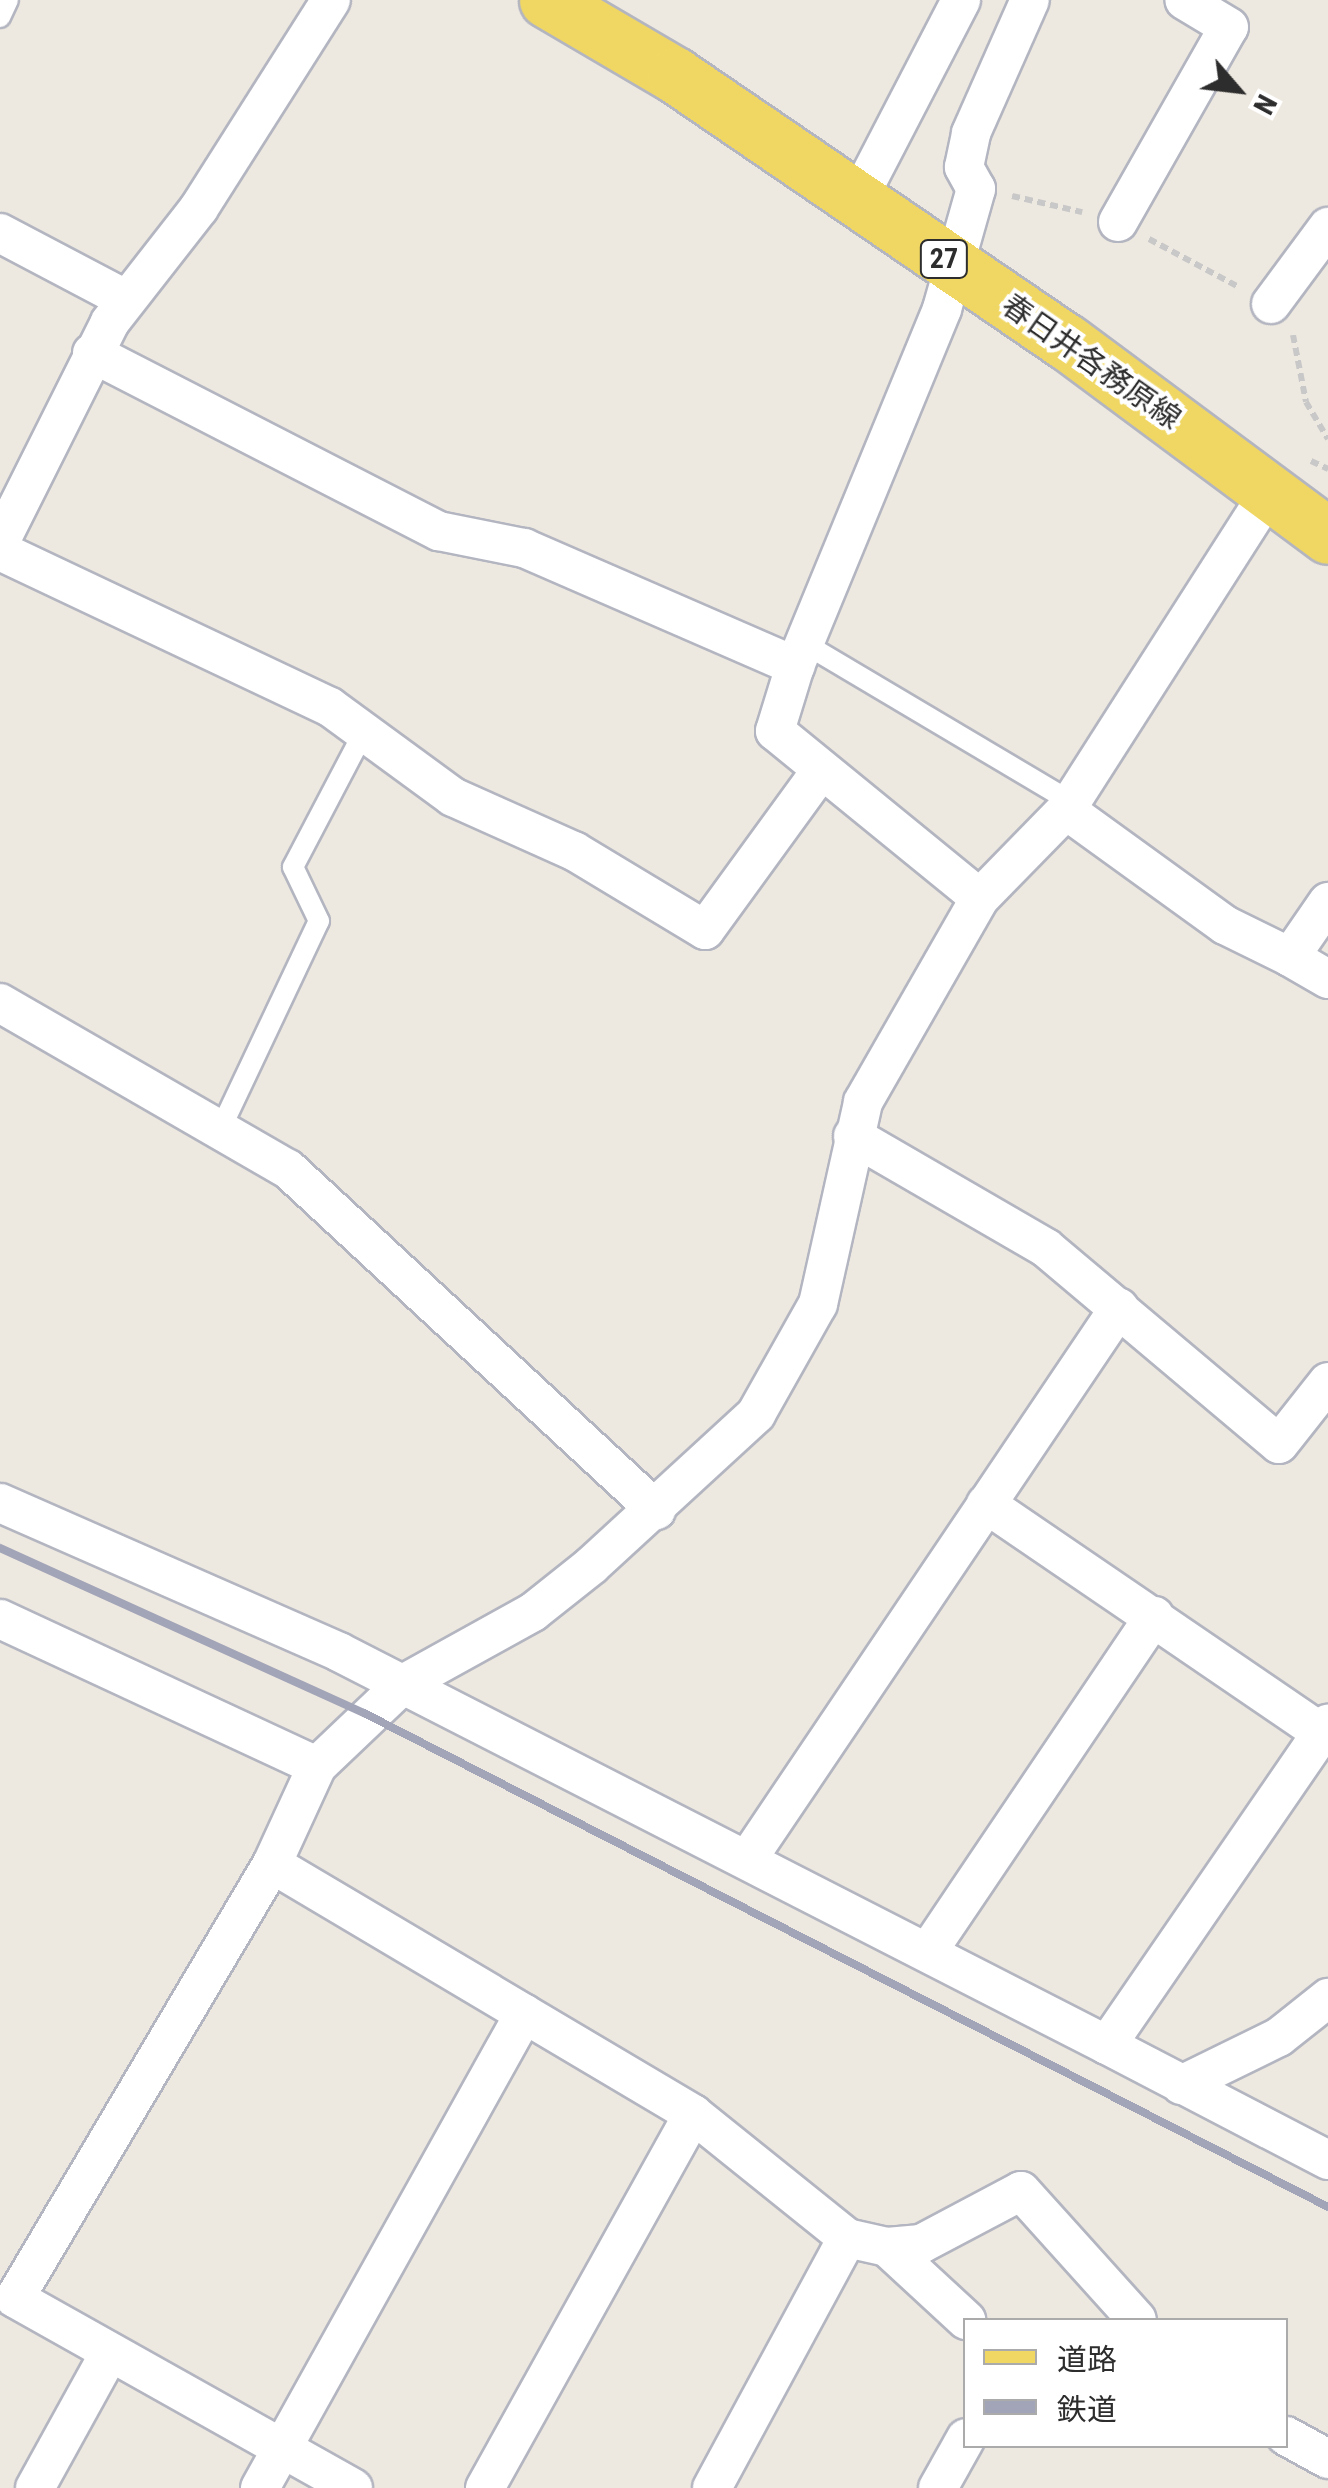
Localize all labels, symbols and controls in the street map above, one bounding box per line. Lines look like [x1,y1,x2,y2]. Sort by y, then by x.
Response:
north arrow [1188,40,1288,140]
text: N [1246,89,1284,120]
road number: 27 [919,236,969,282]
street label: 春日井各務原線 [995,287,1187,437]
legend [963,2318,1288,2448]
text: 道路 [1057,2342,1117,2377]
text: 鉄道 [1057,2392,1117,2427]

